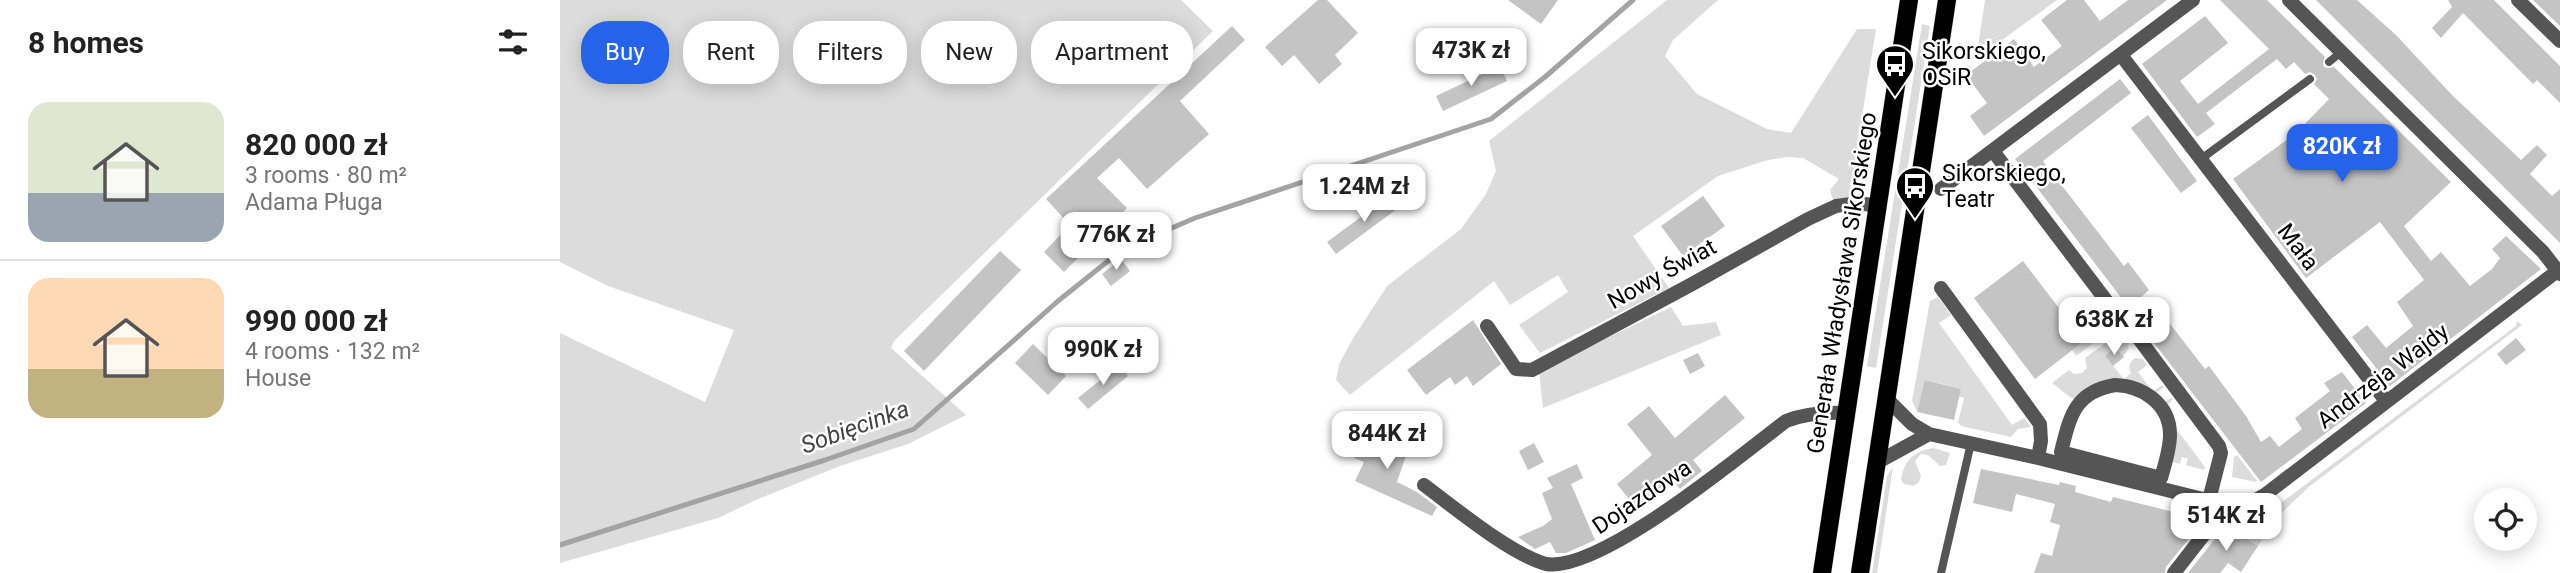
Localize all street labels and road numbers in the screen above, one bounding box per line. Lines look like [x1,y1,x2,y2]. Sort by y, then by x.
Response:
street label: Generała Władysława Sikorskiego [1802,110,1882,456]
street label: Mała [2272,218,2324,276]
street label: Nowy Świat [1603,232,1721,315]
street label: Andrzeja Wajdy [2312,318,2454,434]
street label: Dojazdowa [1587,454,1697,540]

